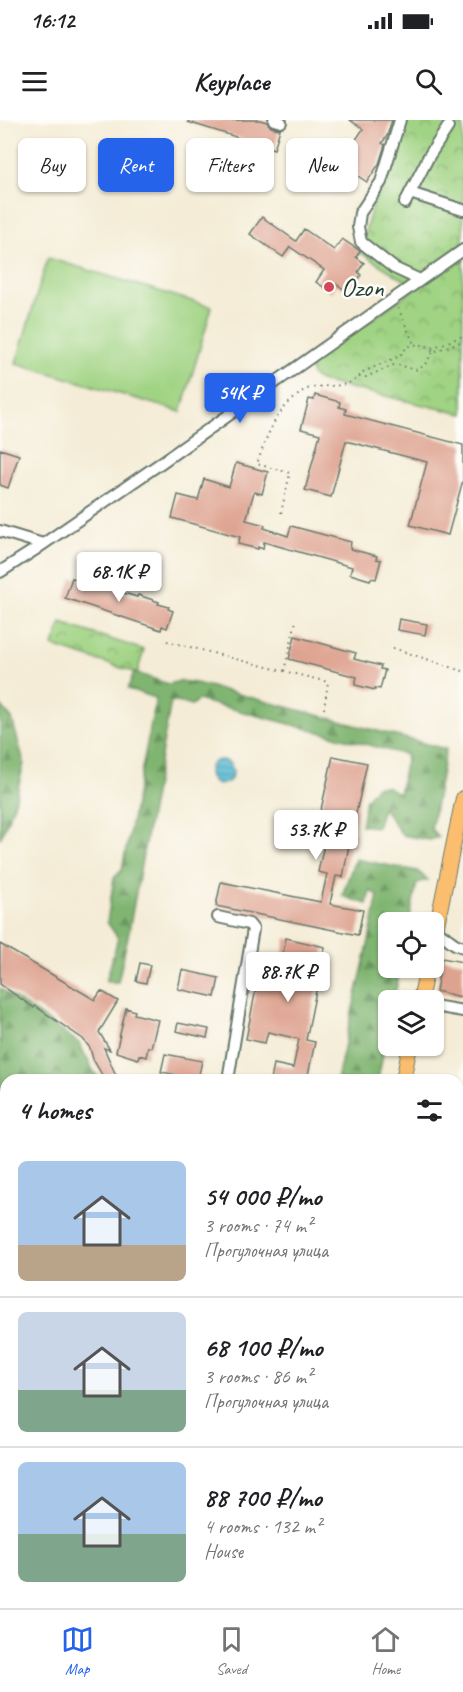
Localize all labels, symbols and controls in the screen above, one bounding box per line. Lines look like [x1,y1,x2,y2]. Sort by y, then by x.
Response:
text: 16:12 [30,7,74,35]
text: Keyplace [194,64,269,98]
icon: menu [18,65,51,98]
icon: search [412,65,445,98]
chip: Buy [18,138,86,192]
chip: Rent [98,138,174,192]
chip: Filters [186,138,274,192]
chip: New [286,138,358,192]
place label: Ozon [341,271,384,304]
marker: Ozon [322,280,336,294]
pin: 54K ₽ [198,373,282,424]
text: 54K ₽ [218,380,262,405]
pin: 68.1K ₽ [64,552,174,603]
text: 68.1K ₽ [91,559,147,584]
pin: 53.7K ₽ [261,810,371,861]
text: 53.7K ₽ [288,817,344,842]
map controls [378,912,444,1056]
button: locate [378,912,444,978]
pin: 88.7K ₽ [233,952,343,1003]
text: 88.7K ₽ [260,959,316,984]
button: layers [378,990,444,1056]
text: 4 homes [18,1094,91,1127]
icon: filters [413,1094,446,1127]
text: 54 000 ₽/mo [204,1180,321,1213]
icon: home [66,1185,138,1257]
text: 3 rooms · 74 m² [204,1213,312,1238]
text: Прогулочная улица [204,1238,328,1263]
text: 68 100 ₽/mo [204,1331,322,1364]
icon: home [66,1336,138,1408]
text: 3 rooms · 86 m² [204,1364,312,1389]
text: Прогулочная улица [204,1389,328,1414]
text: 88 700 ₽/mo [204,1481,322,1514]
icon: home [66,1486,138,1558]
text: 4 rooms · 132 m² [204,1514,321,1539]
text: House [204,1539,243,1564]
tab: Map [61,1623,94,1679]
tab: Saved [215,1623,248,1679]
tab: Home [369,1623,402,1679]

